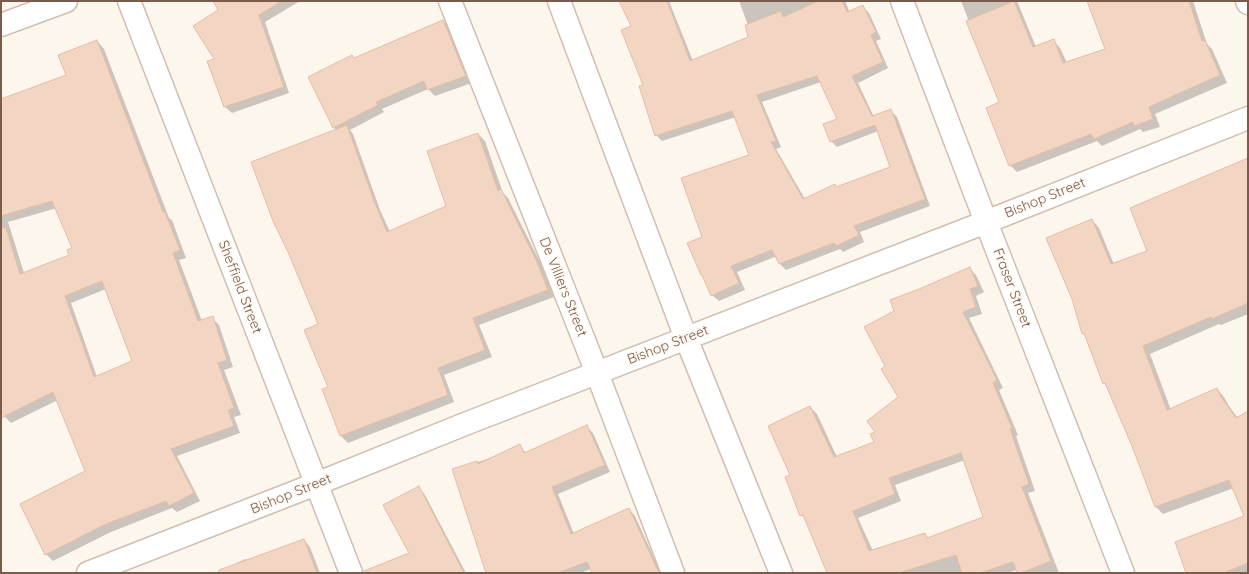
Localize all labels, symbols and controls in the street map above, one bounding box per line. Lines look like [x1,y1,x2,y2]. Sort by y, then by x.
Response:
street label: Bishop Street [1002,174,1088,222]
street label: De Villiers Street [535,235,591,339]
street label: Sheffield Street [215,238,265,336]
street label: Fraser Street [989,246,1035,330]
street label: Bishop Street [625,322,711,368]
street label: Bishop Street [248,470,334,518]

